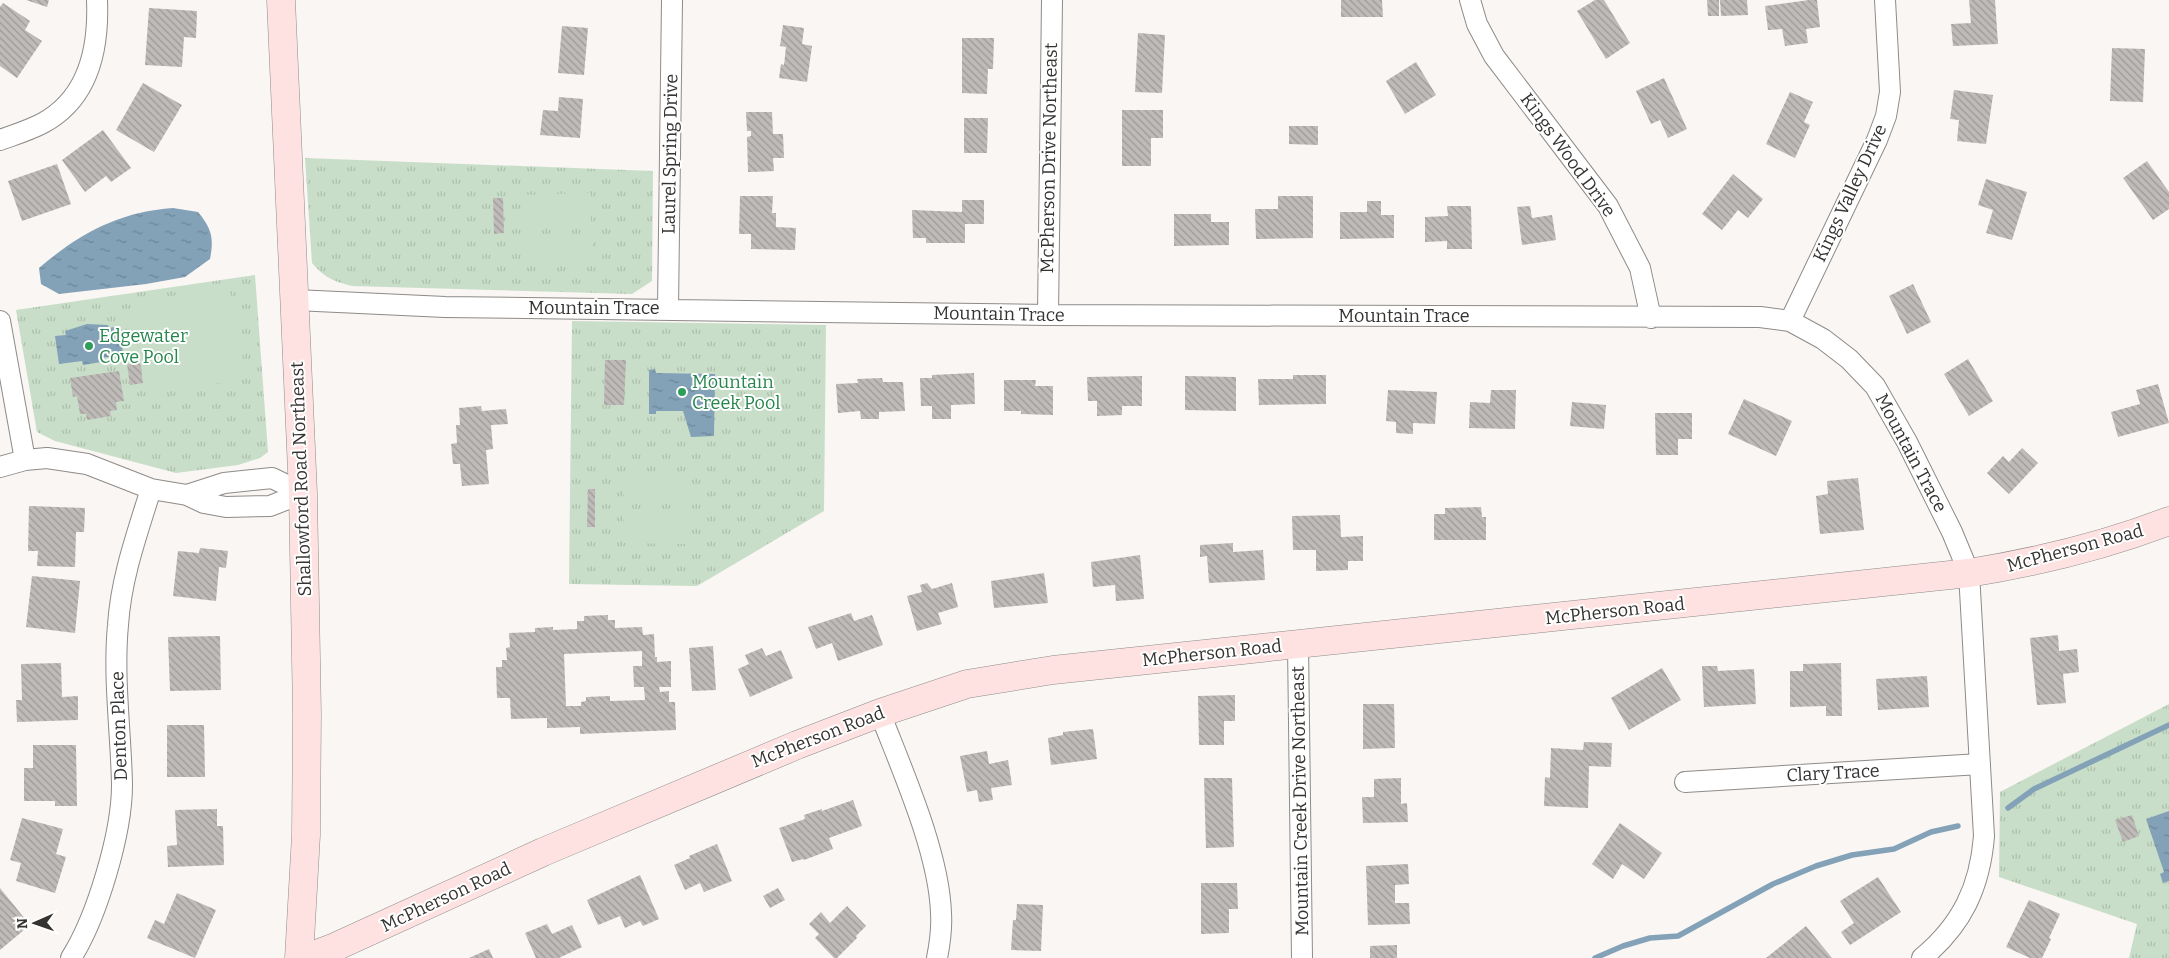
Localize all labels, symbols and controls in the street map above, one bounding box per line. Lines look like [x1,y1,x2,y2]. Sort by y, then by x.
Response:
street label: McPherson Drive Northeast [1036,42,1062,274]
street label: Laurel Spring Drive [658,74,682,234]
street label: Kings Wood Drive [1516,89,1620,221]
street label: Kings Valley Drive [1808,121,1892,265]
street label: Mountain Trace [528,297,660,319]
street label: Mountain Trace [933,302,1065,326]
street label: Mountain Trace [1338,305,1470,327]
place label: Edgewater Cove Pool [99,325,188,368]
marker: Edgewater Cove Pool [83,340,95,352]
street label: Shallowford Road Northeast [286,361,316,597]
place label: Mountain Creek Pool [692,371,780,414]
marker: Mountain Creek Pool [676,386,688,398]
street label: Mountain Trace [1870,390,1952,516]
street label: McPherson Road [2004,519,2146,577]
street label: McPherson Road [1544,593,1686,629]
street label: McPherson Road [1141,635,1283,671]
street label: Mountain Creek Drive Northeast [1287,665,1313,936]
street label: Denton Place [106,671,132,781]
street label: McPherson Road [748,701,888,772]
street label: Clary Trace [1786,760,1880,786]
street label: McPherson Road [378,857,515,937]
north arrow [10,898,60,948]
text: N [14,918,31,929]

